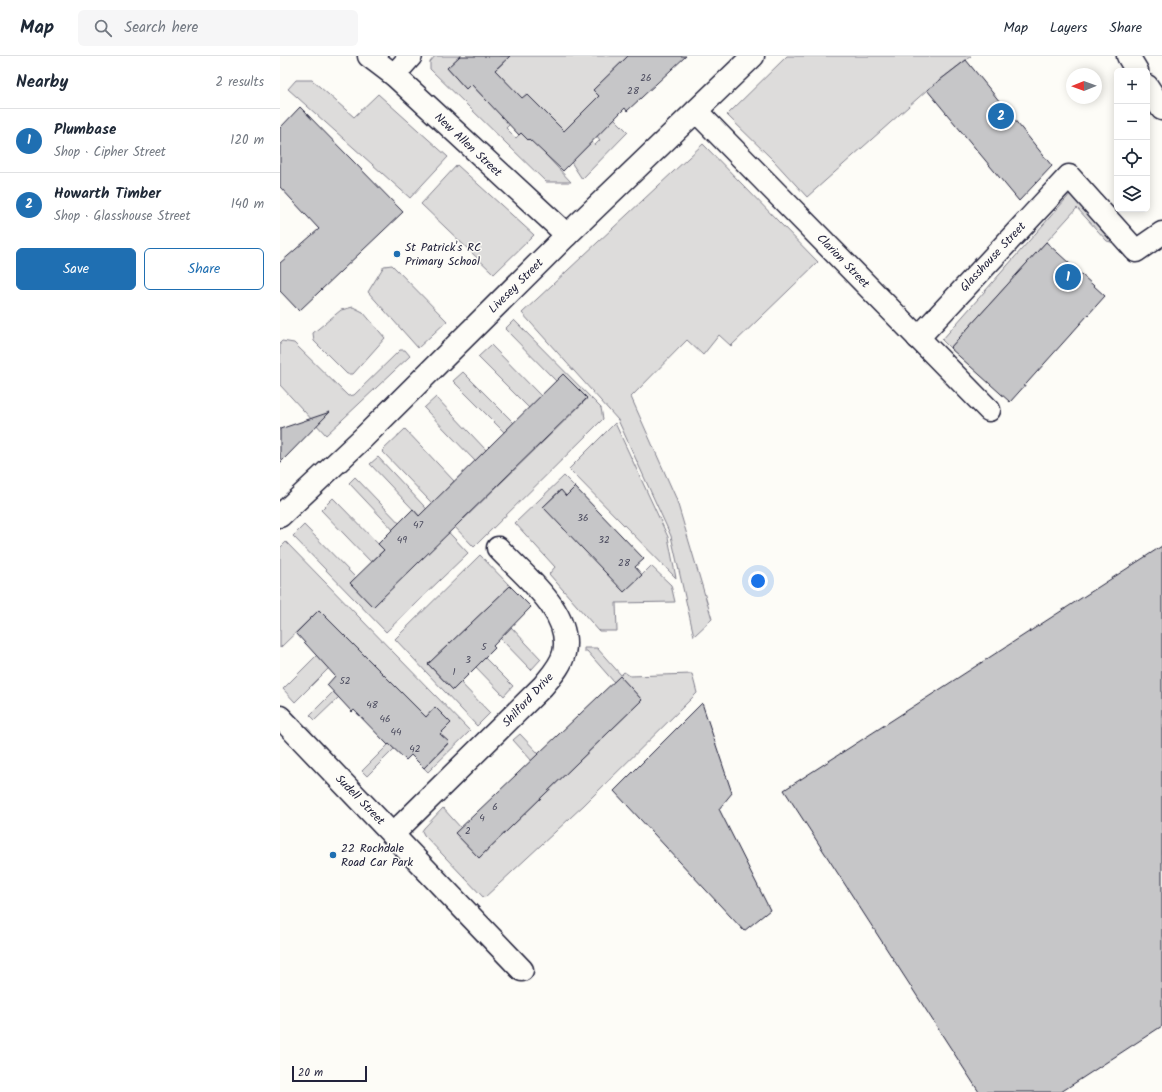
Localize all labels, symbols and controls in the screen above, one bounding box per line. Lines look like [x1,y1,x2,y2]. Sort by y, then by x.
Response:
search box [78,10,358,46]
text: Map [20,13,54,43]
text: Search here [124,16,198,40]
icon: search [92,17,114,39]
text: Map [1004,17,1028,39]
text: Layers [1050,17,1088,39]
text: Share [1110,17,1142,39]
north arrow [1066,68,1102,104]
map controls [1114,68,1150,212]
button: + [1114,68,1150,104]
text: Nearby [16,69,68,96]
house number: 26 [640,70,652,86]
text: 2 results [216,72,264,93]
house number: 28 [627,83,640,99]
pin: 2 [988,101,1014,131]
button: − [1114,104,1150,140]
street label: New Allen Street [430,109,506,182]
text: Plumbase [54,118,116,142]
text: 1 [27,130,31,151]
text: 120 m [230,130,264,151]
button: locate [1114,140,1150,176]
text: Shop · Cipher Street [54,142,166,163]
button: layers [1114,176,1150,212]
text: Howarth Timber [54,182,161,206]
text: 2 [25,194,33,215]
text: 140 m [231,194,264,215]
text: Shop · Glasshouse Street [54,206,190,227]
street label: Glasshouse Street [956,218,1031,296]
street label: Clarion Street [812,229,874,293]
place label: St Patrick's RC Primary School [405,238,481,271]
button: Save [16,248,136,290]
button: Share [144,248,264,290]
marker: St Patrick's RC Primary School [392,249,402,259]
street label: Livesey Street [484,254,548,318]
pin: 1 [1055,262,1081,292]
house number: 36 [577,510,589,526]
house number: 47 [413,517,423,533]
house number: 49 [397,532,407,548]
house number: 32 [598,532,610,548]
house number: 28 [618,555,631,571]
your location [748,571,768,591]
house number: 5 [481,639,487,655]
house number: 3 [465,652,471,668]
house number: 1 [452,664,456,680]
street label: Shilford Drive [498,668,559,731]
house number: 52 [339,673,351,689]
house number: 48 [366,697,379,713]
house number: 46 [379,711,391,727]
house number: 44 [390,724,402,740]
house number: 42 [409,741,421,757]
street label: Sudell Street [331,770,390,830]
house number: 6 [492,799,498,815]
house number: 4 [479,810,485,826]
house number: 2 [465,823,471,839]
place label: 22 Rochdale Road Car Park [341,839,414,872]
marker: 22 Rochdale Road Car Park [328,850,338,860]
scale bar [292,1064,367,1083]
text: 20 m [298,1064,323,1082]

